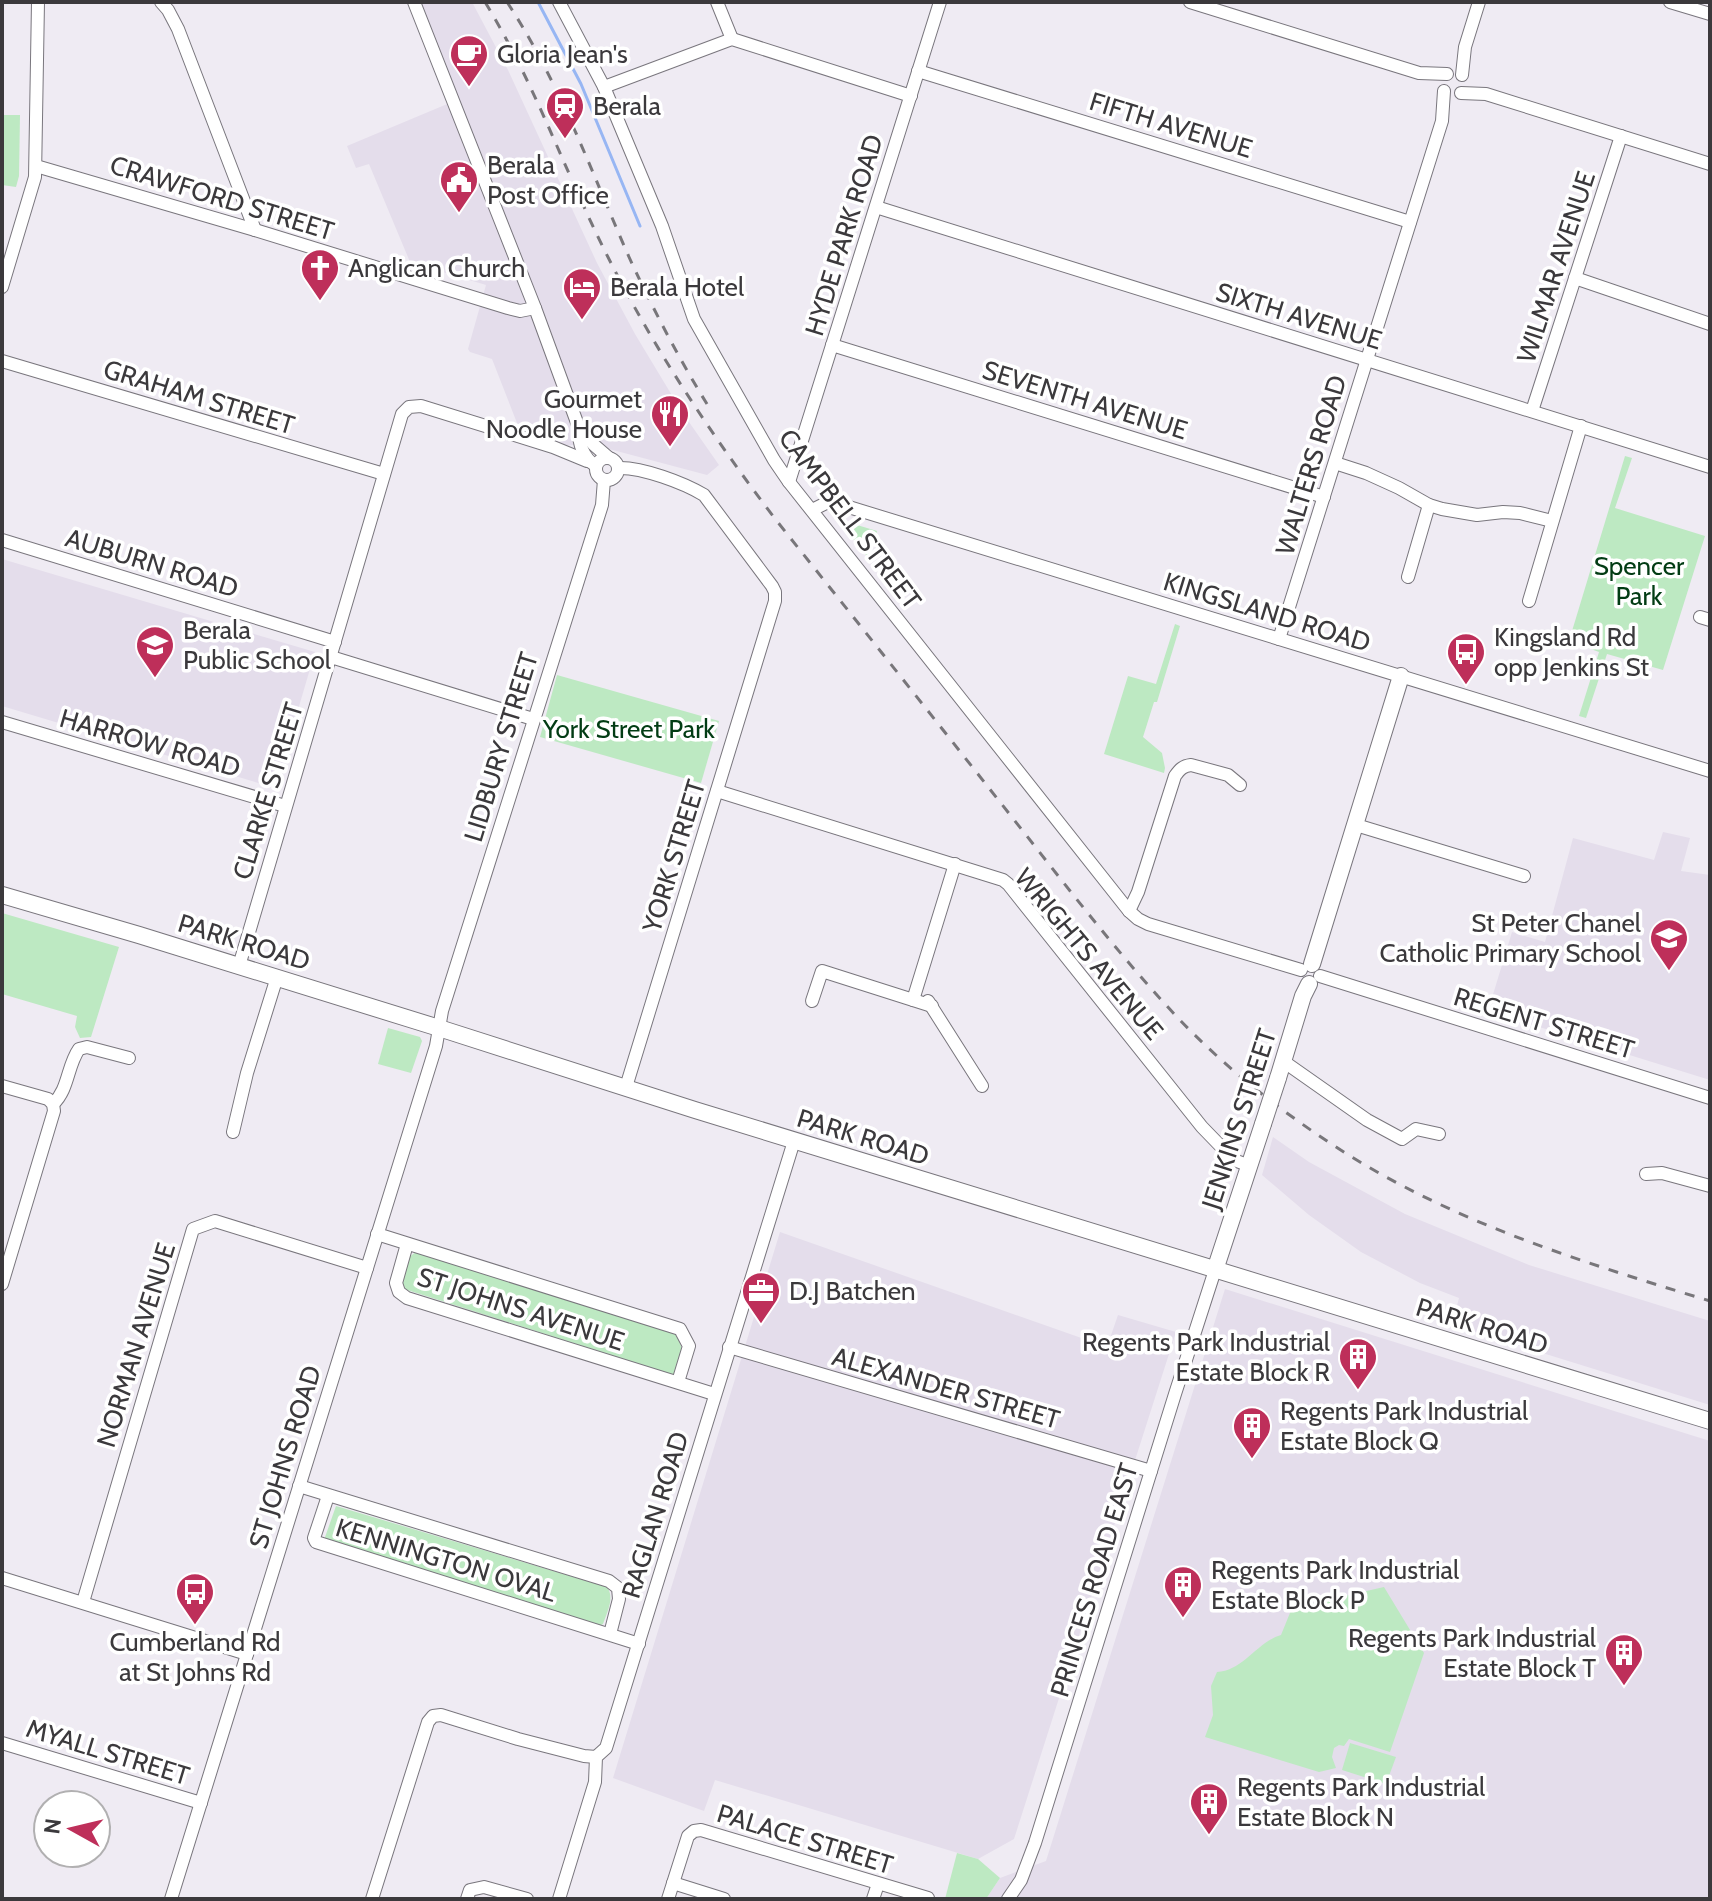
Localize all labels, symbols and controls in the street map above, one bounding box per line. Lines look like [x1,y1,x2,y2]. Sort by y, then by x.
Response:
cafe icon: Gloria Jean's [448,33,490,88]
place label: Gloria Jean's [497,38,628,70]
station icon: Berala [544,85,586,140]
street label: FIFTH AVENUE [1086,85,1256,165]
place label: Berala [593,90,661,122]
street label: HYDE PARK ROAD [798,131,890,339]
street label: CRAWFORD STREET [106,149,338,247]
place label: Berala Post Office [487,149,609,211]
public building icon: Berala Post Office [438,159,480,214]
street label: WILMAR AVENUE [1510,167,1602,367]
church icon: Anglican Church [299,247,341,302]
place label: Anglican Church [348,252,525,284]
hotel icon: Berala Hotel [561,266,603,321]
place label: Berala Hotel [610,271,744,303]
street label: SIXTH AVENUE [1212,276,1386,356]
street label: GRAHAM STREET [100,353,298,441]
street label: SEVENTH AVENUE [979,354,1191,446]
street label: WALTERS ROAD [1268,371,1354,559]
place label: Gourmet Noodle House [486,383,642,445]
restaurant icon: Gourmet Noodle House [649,393,691,448]
street label: CAMPBELL STREET [772,423,928,615]
street label: AUBURN ROAD [62,522,242,604]
park label: Spencer Park [1594,550,1685,612]
street label: KINGSLAND ROAD [1160,565,1374,659]
place label: Berala Public School [183,614,331,676]
place label: Kingsland Rd opp Jenkins St [1494,621,1649,683]
school or university icon: Berala Public School [134,624,176,679]
bus stop icon: Kingsland Rd opp Jenkins St [1445,631,1487,686]
street label: LIDBURY STREET [457,648,545,846]
street label: CLARKE STREET [226,699,310,883]
street label: HARROW ROAD [56,702,244,784]
park label: York Street Park [542,713,715,745]
street label: YORK STREET [635,776,712,937]
street label: WRIGHTS AVENUE [1008,862,1170,1046]
street label: PARK ROAD [174,907,314,977]
place label: St Peter Chanel Catholic Primary School [1380,907,1641,969]
school or university icon: St Peter Chanel Catholic Primary School [1648,917,1690,972]
street label: REGENT STREET [1450,980,1638,1066]
street label: JENKINS STREET [1195,1025,1283,1214]
street label: PARK ROAD [793,1102,933,1172]
street label: NORMAN AVENUE [90,1239,182,1451]
street label: ST JOHNS AVENUE [413,1260,629,1358]
office icon: D.J Batchen [740,1270,782,1325]
place label: D.J Batchen [789,1275,916,1307]
street label: PARK ROAD [1412,1291,1552,1361]
place label: Regents Park Industrial Estate Block R [1082,1326,1330,1388]
building icon: Regents Park Industrial Estate Block R [1337,1336,1379,1391]
street label: ALEXANDER STREET [828,1340,1064,1436]
street label: ST JOHNS ROAD [242,1362,328,1552]
place label: Regents Park Industrial Estate Block Q [1280,1395,1528,1457]
building icon: Regents Park Industrial Estate Block Q [1231,1405,1273,1460]
street label: RAGLAN ROAD [614,1428,696,1602]
street label: PRINCES ROAD EAST [1043,1459,1145,1701]
street label: KENNINGTON OVAL [332,1511,560,1609]
place label: Regents Park Industrial Estate Block P [1211,1554,1459,1616]
building icon: Regents Park Industrial Estate Block P [1162,1564,1204,1619]
bus stop icon: Cumberland Rd at St Johns Rd [174,1571,216,1626]
place label: Regents Park Industrial Estate Block T [1348,1622,1596,1684]
place label: Cumberland Rd at St Johns Rd [109,1626,281,1688]
building icon: Regents Park Industrial Estate Block T [1603,1632,1645,1687]
street label: MYALL STREET [23,1712,194,1792]
place label: Regents Park Industrial Estate Block N [1237,1771,1485,1833]
building icon: Regents Park Industrial Estate Block N [1188,1781,1230,1836]
north arrow [32,1789,112,1869]
street label: PALACE STREET [713,1797,897,1881]
text: N [38,1817,67,1836]

